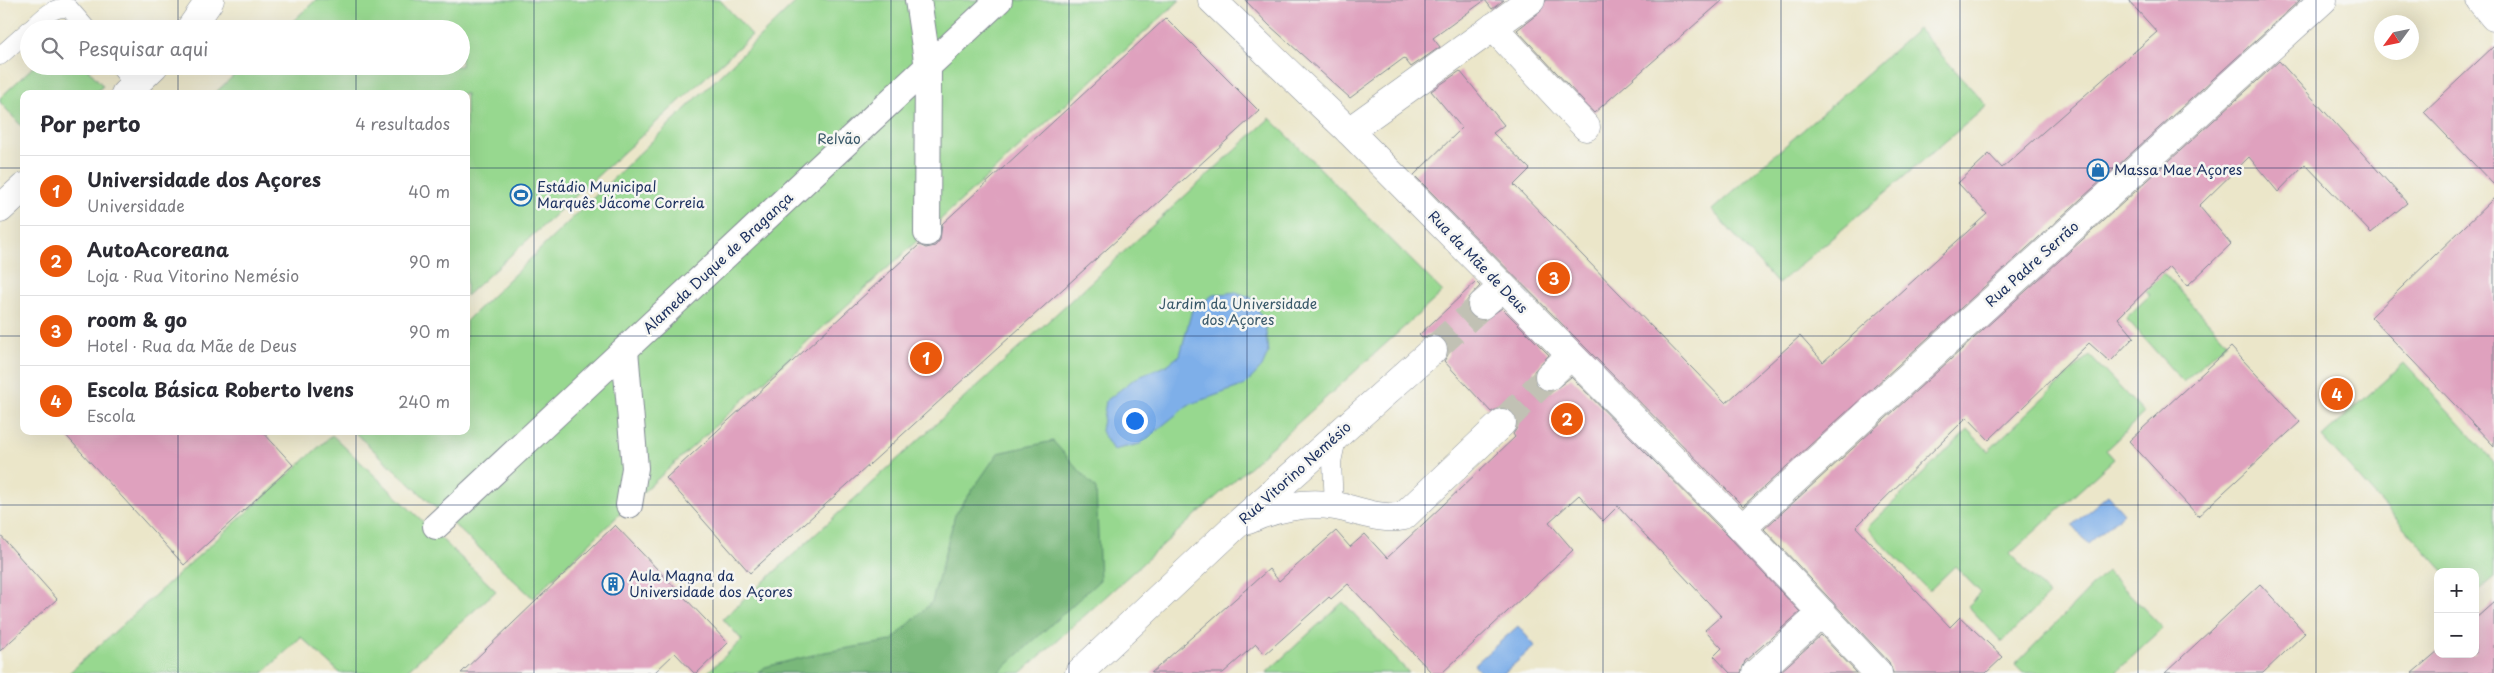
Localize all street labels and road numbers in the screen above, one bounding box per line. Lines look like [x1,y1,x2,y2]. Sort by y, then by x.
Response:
street label: Alameda Duque de Bragança [638,187,798,338]
street label: Rua da Mãe de Deus [1424,206,1533,318]
street label: Rua Padre Serrão [1980,216,2083,311]
street label: Rua Vitorino Nemésio [1234,416,1356,529]

